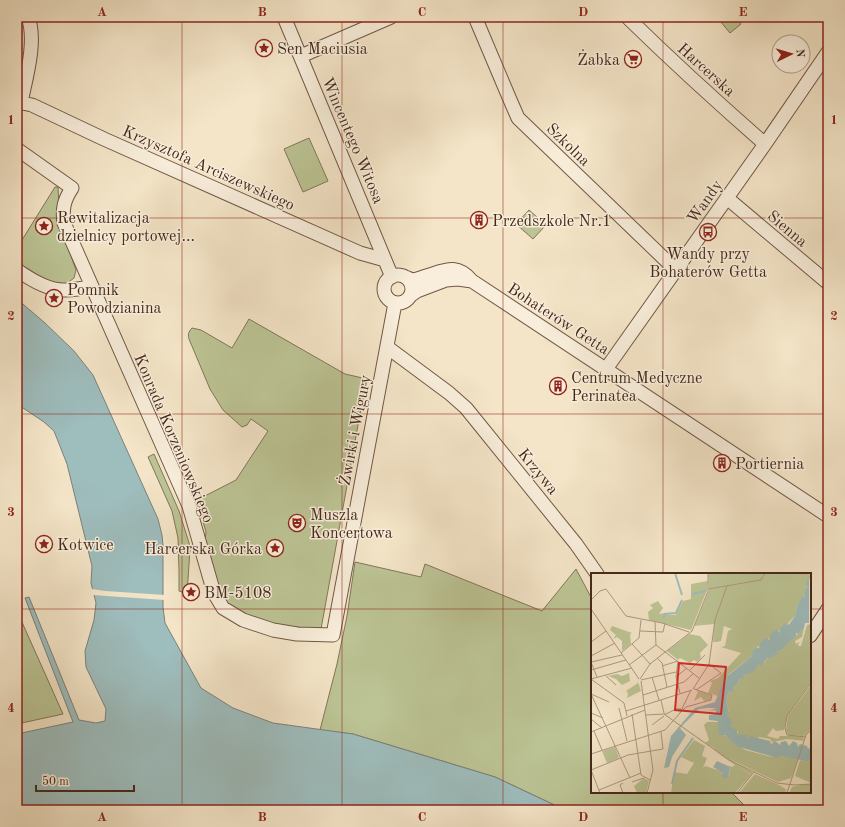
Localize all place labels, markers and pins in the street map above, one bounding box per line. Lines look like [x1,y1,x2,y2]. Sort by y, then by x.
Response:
place icon: Sen Maciusia [254,38,274,58]
place label: Sen Maciusia [277,42,368,58]
place label: Żabka [577,49,620,69]
supermarket icon: Żabka [623,49,643,69]
building icon: Przedszkole Nr.1 [469,210,489,230]
place label: Rewitalizacja dzielnicy portowej... [57,211,195,245]
place label: Przedszkole Nr.1 [492,214,611,230]
place icon: Rewitalizacja dzielnicy portowej... [34,216,54,236]
bus stop icon: Wandy przy Bohaterów Getta [698,222,718,242]
place label: Wandy przy Bohaterów Getta [649,247,767,281]
place label: Pomnik Powodzianina [67,283,162,317]
place icon: Pomnik Powodzianina [44,288,64,308]
place label: Centrum Medyczne Perinatea [571,371,702,405]
building icon: Centrum Medyczne Perinatea [548,376,568,396]
building icon: Portiernia [712,453,732,473]
place label: Portiernia [735,457,804,473]
place label: Muszla Koncertowa [310,508,393,542]
theatre icon: Muszla Koncertowa [287,513,307,533]
place icon: Kotwice [34,534,54,554]
place label: Kotwice [57,538,114,554]
place icon: Harcerska Górka [265,538,285,558]
place label: Harcerska Górka [144,542,262,558]
place icon: BM-5108 [181,582,201,602]
place label: BM-5108 [204,586,272,602]

